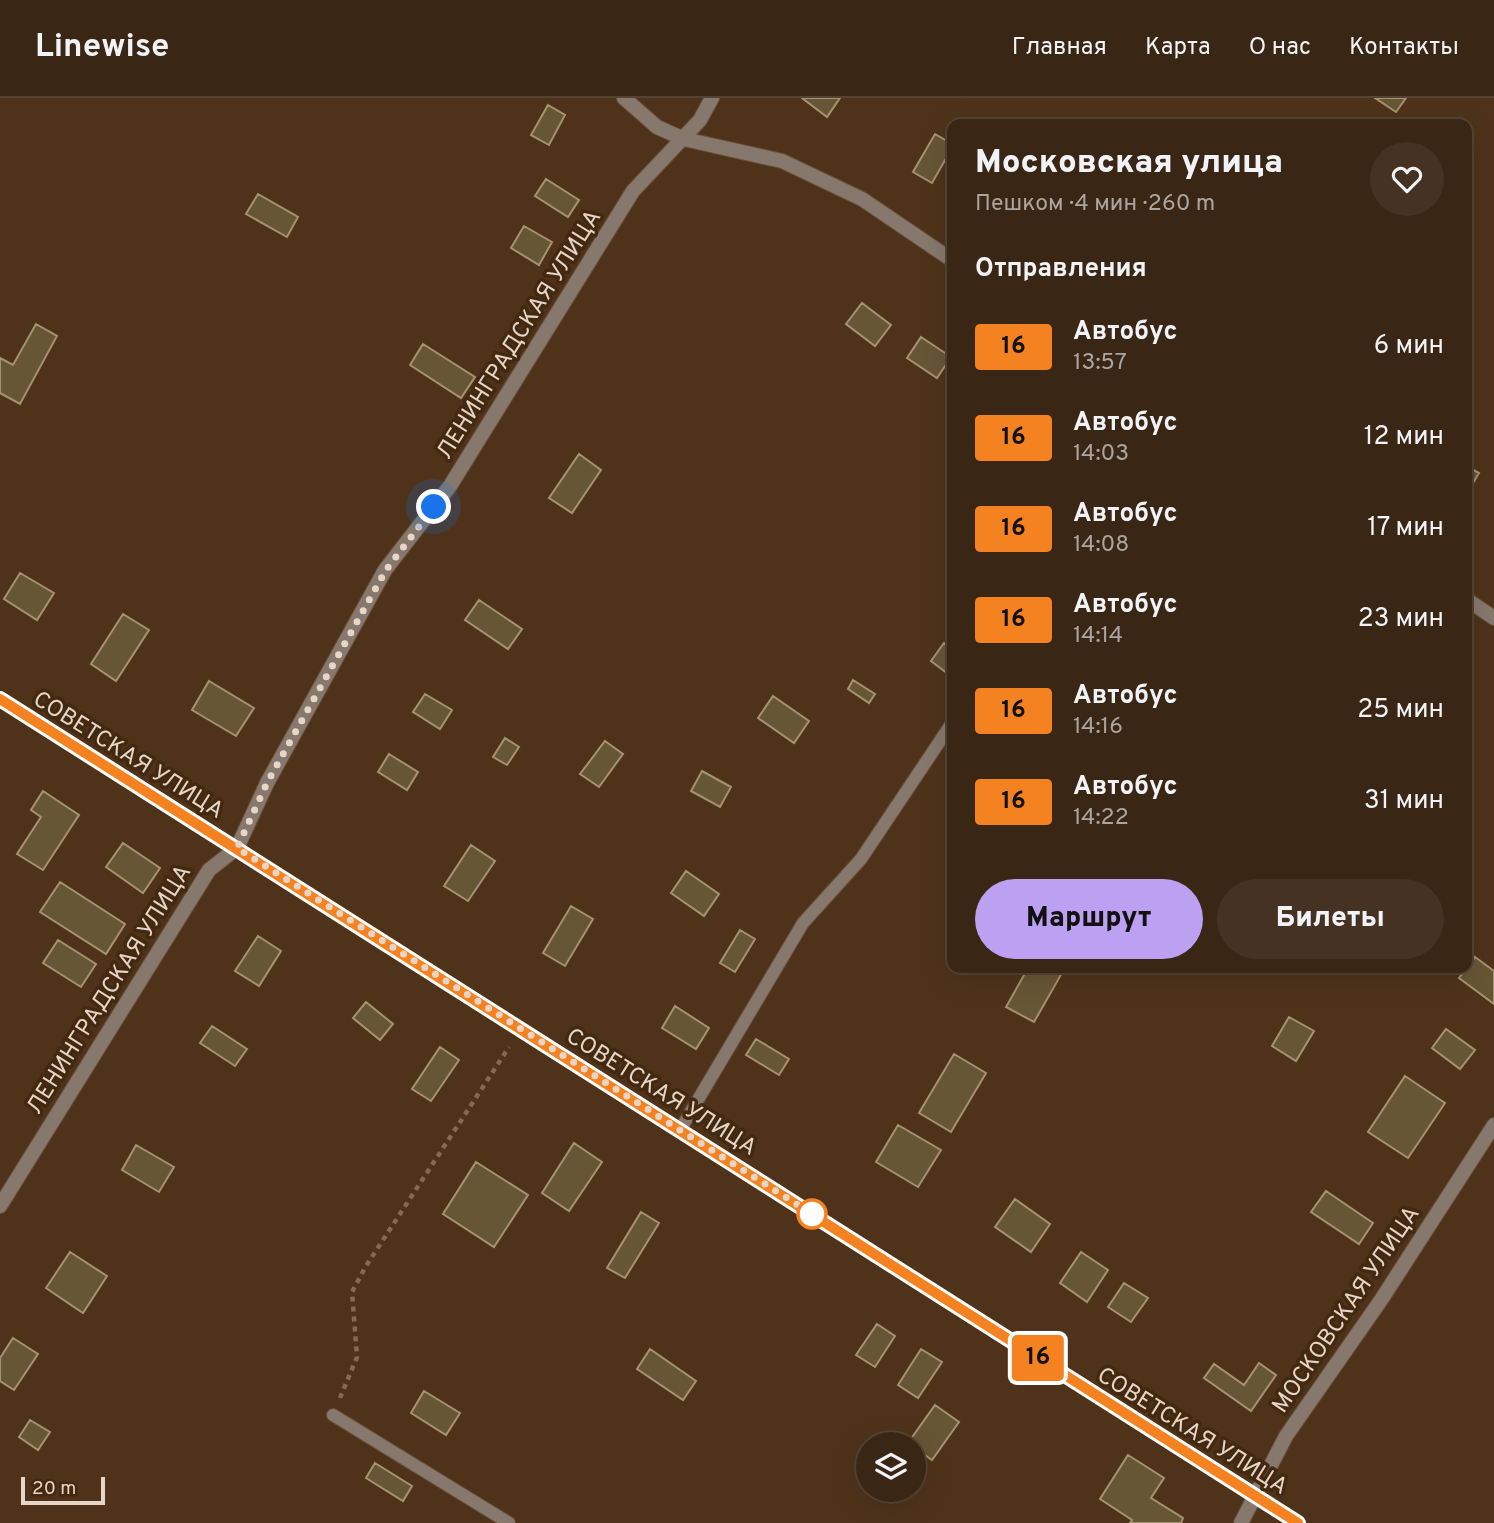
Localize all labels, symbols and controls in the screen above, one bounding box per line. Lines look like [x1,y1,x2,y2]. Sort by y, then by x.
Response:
text: Linewise [35,27,169,69]
text: Главная [1012,33,1107,63]
text: Карта [1145,33,1211,63]
text: О нас [1249,33,1311,63]
text: Контакты [1349,33,1459,63]
button: heart [1370,142,1444,216]
text: Московская улица [975,143,1283,185]
text: Пешком · 4 мин · 260 m [975,190,1215,219]
street label: ЛЕНИНГРАДСКАЯ УЛИЦА [431,205,609,465]
text: Отправления [975,253,1147,286]
text: Автобус [1073,316,1178,349]
text: 6 мин [1374,330,1444,363]
text: 16 [1001,332,1026,362]
text: 13:57 [1073,349,1127,378]
text: Автобус [1073,407,1178,440]
text: 12 мин [1364,421,1444,454]
text: 16 [1001,423,1026,453]
text: 14:03 [1073,440,1129,469]
your location [416,489,451,524]
text: Автобус [1073,498,1178,531]
text: 17 мин [1367,512,1444,545]
text: 16 [1001,514,1026,544]
text: 14:08 [1073,531,1129,560]
text: Автобус [1073,589,1178,622]
text: 23 мин [1358,603,1444,636]
text: 16 [1001,605,1026,635]
text: 14:14 [1073,622,1123,651]
text: Автобус [1073,680,1178,713]
street label: СОВЕТСКАЯ УЛИЦА [27,686,228,827]
text: 25 мин [1357,694,1444,727]
text: 16 [1001,696,1026,726]
text: 14:16 [1073,713,1123,742]
text: Автобус [1073,771,1178,804]
text: 31 мин [1364,785,1444,818]
text: 16 [1001,787,1026,817]
text: 14:22 [1073,804,1129,833]
street label: ЛЕНИНГРАДСКАЯ УЛИЦА [21,860,199,1120]
button: Маршрут [975,879,1203,959]
button: Билеты [1217,879,1444,959]
street label: СОВЕТСКАЯ УЛИЦА [560,1023,761,1164]
unlabelled marker [797,1199,827,1229]
street label: МОСКОВСКАЯ УЛИЦА [1267,1201,1427,1419]
line badge: 16 [1006,1335,1070,1381]
text: 16 [1026,1343,1050,1373]
street label: СОВЕТСКАЯ УЛИЦА [1091,1362,1292,1503]
map controls [856,1432,926,1502]
button: layers [856,1432,926,1502]
scale bar [21,1474,105,1506]
text: 20 m [32,1477,76,1501]

